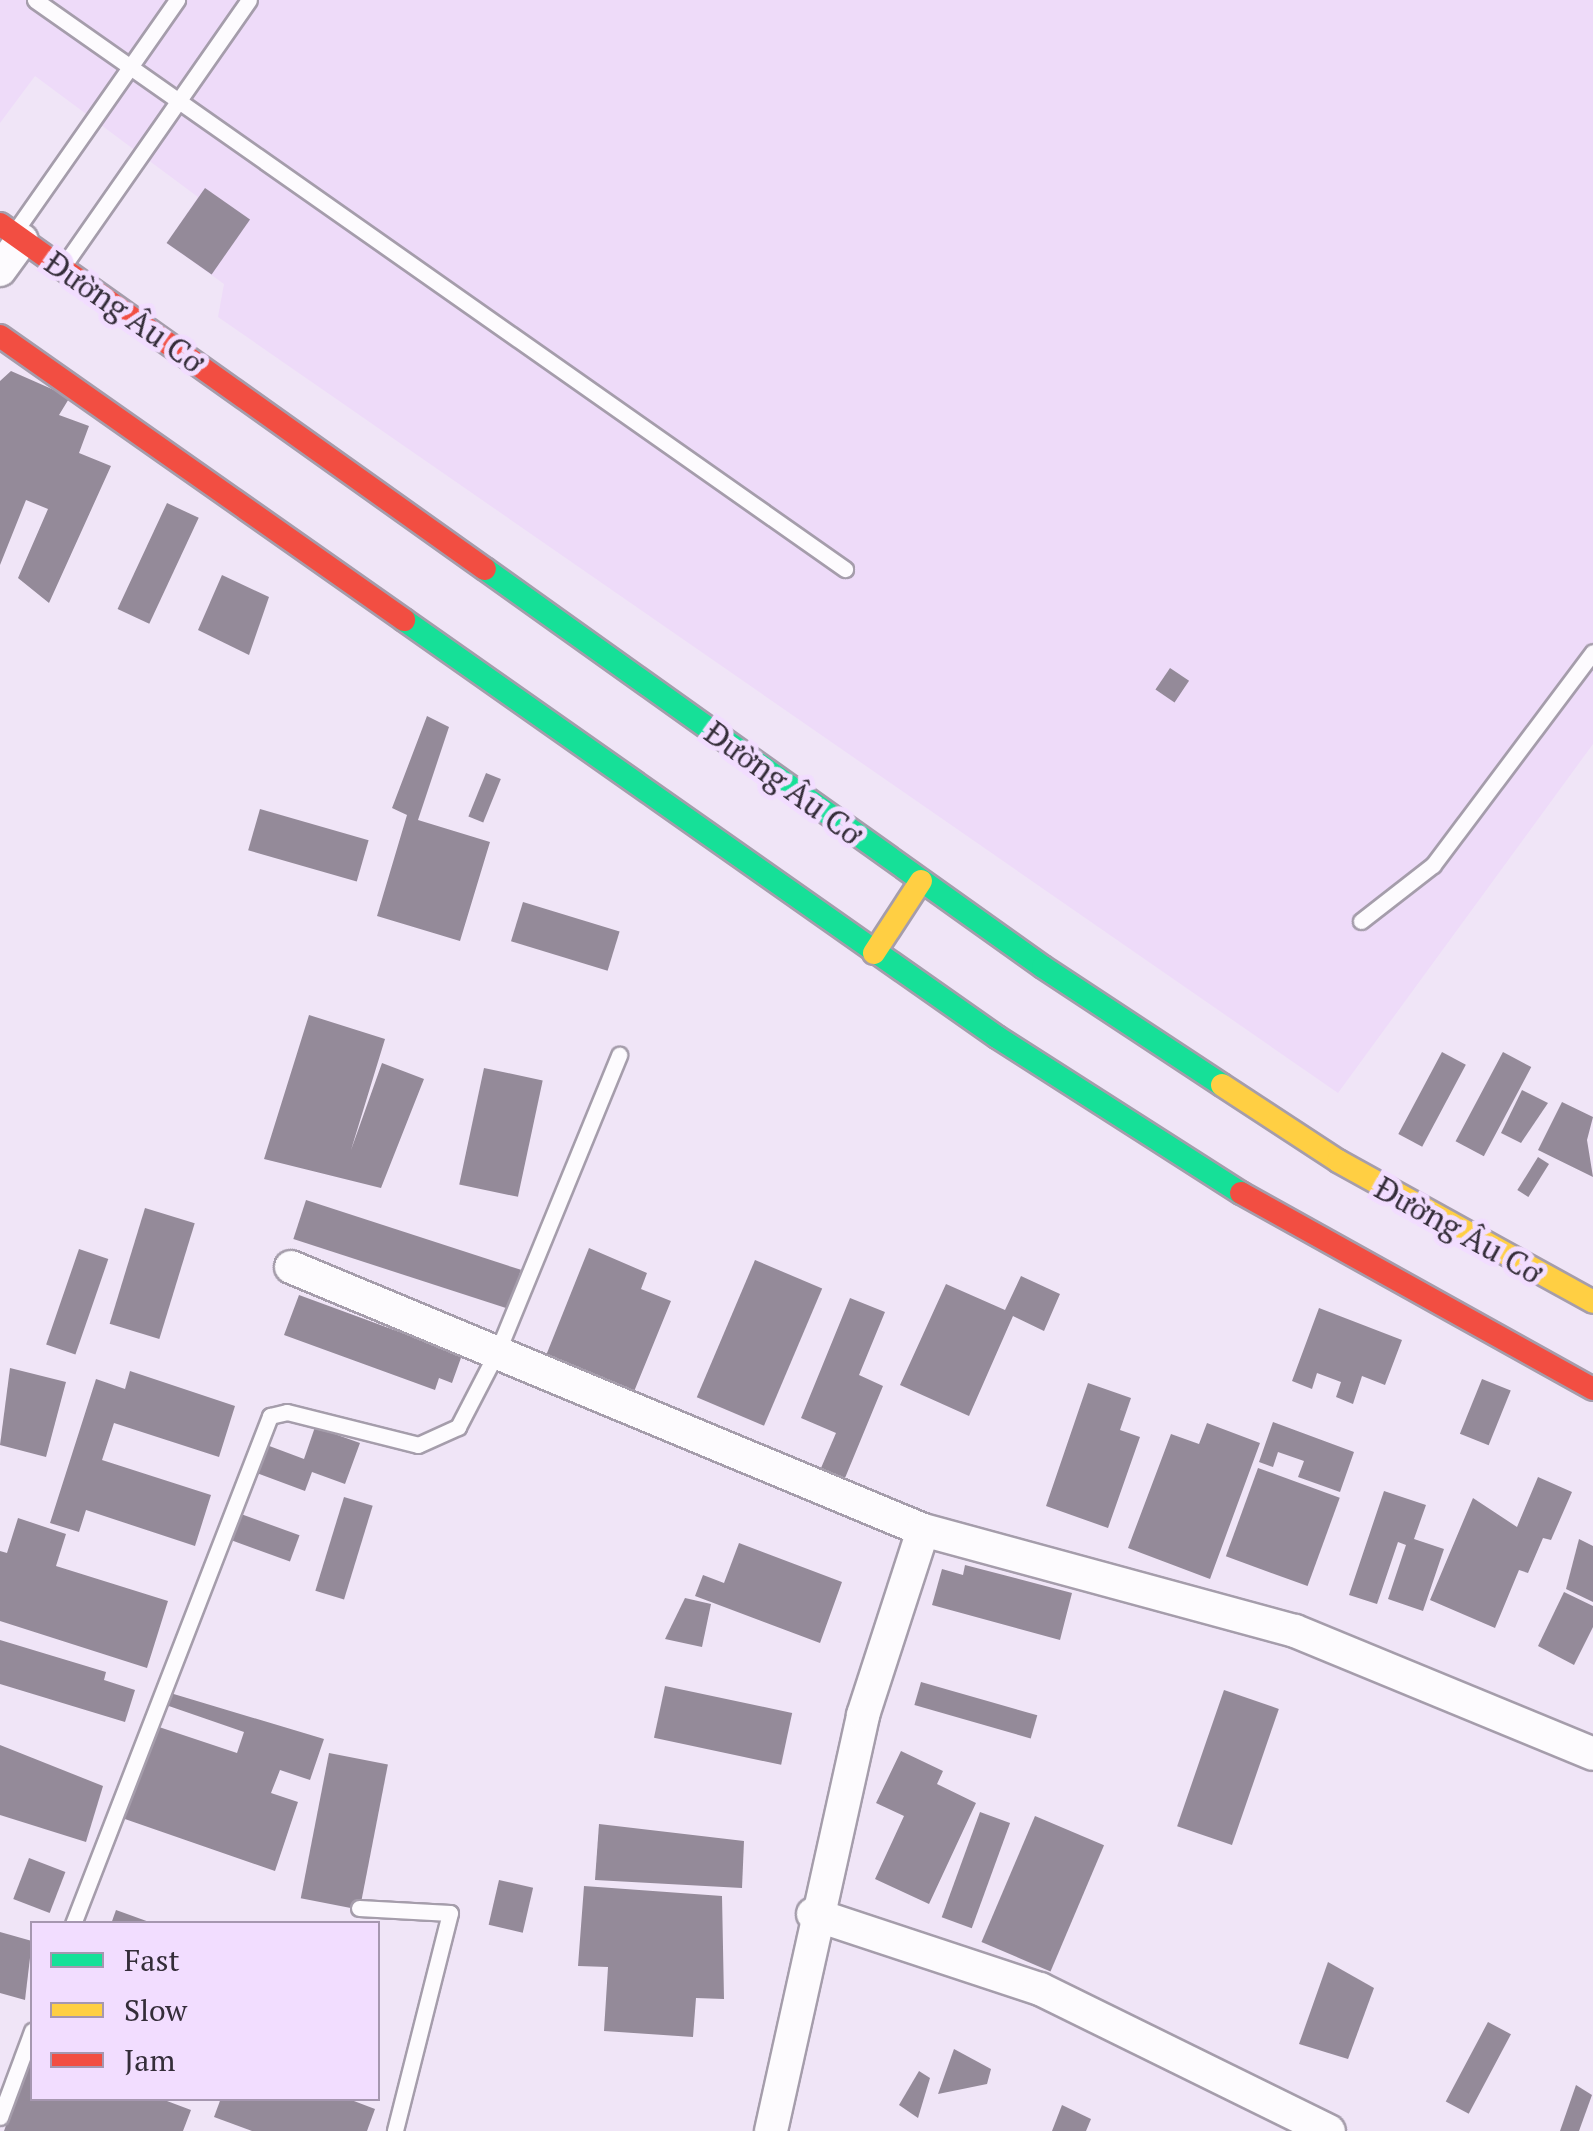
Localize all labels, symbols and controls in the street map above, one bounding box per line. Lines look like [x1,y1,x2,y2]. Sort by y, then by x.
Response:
street label: Đường Âu Cơ [38,243,212,381]
street label: Đường Âu Cơ [697,713,871,853]
street label: Đường Âu Cơ [1368,1168,1550,1292]
legend [30,1921,380,2101]
text: Fast [124,1940,180,1980]
text: Slow [124,1990,187,2030]
text: Jam [124,2040,175,2080]

